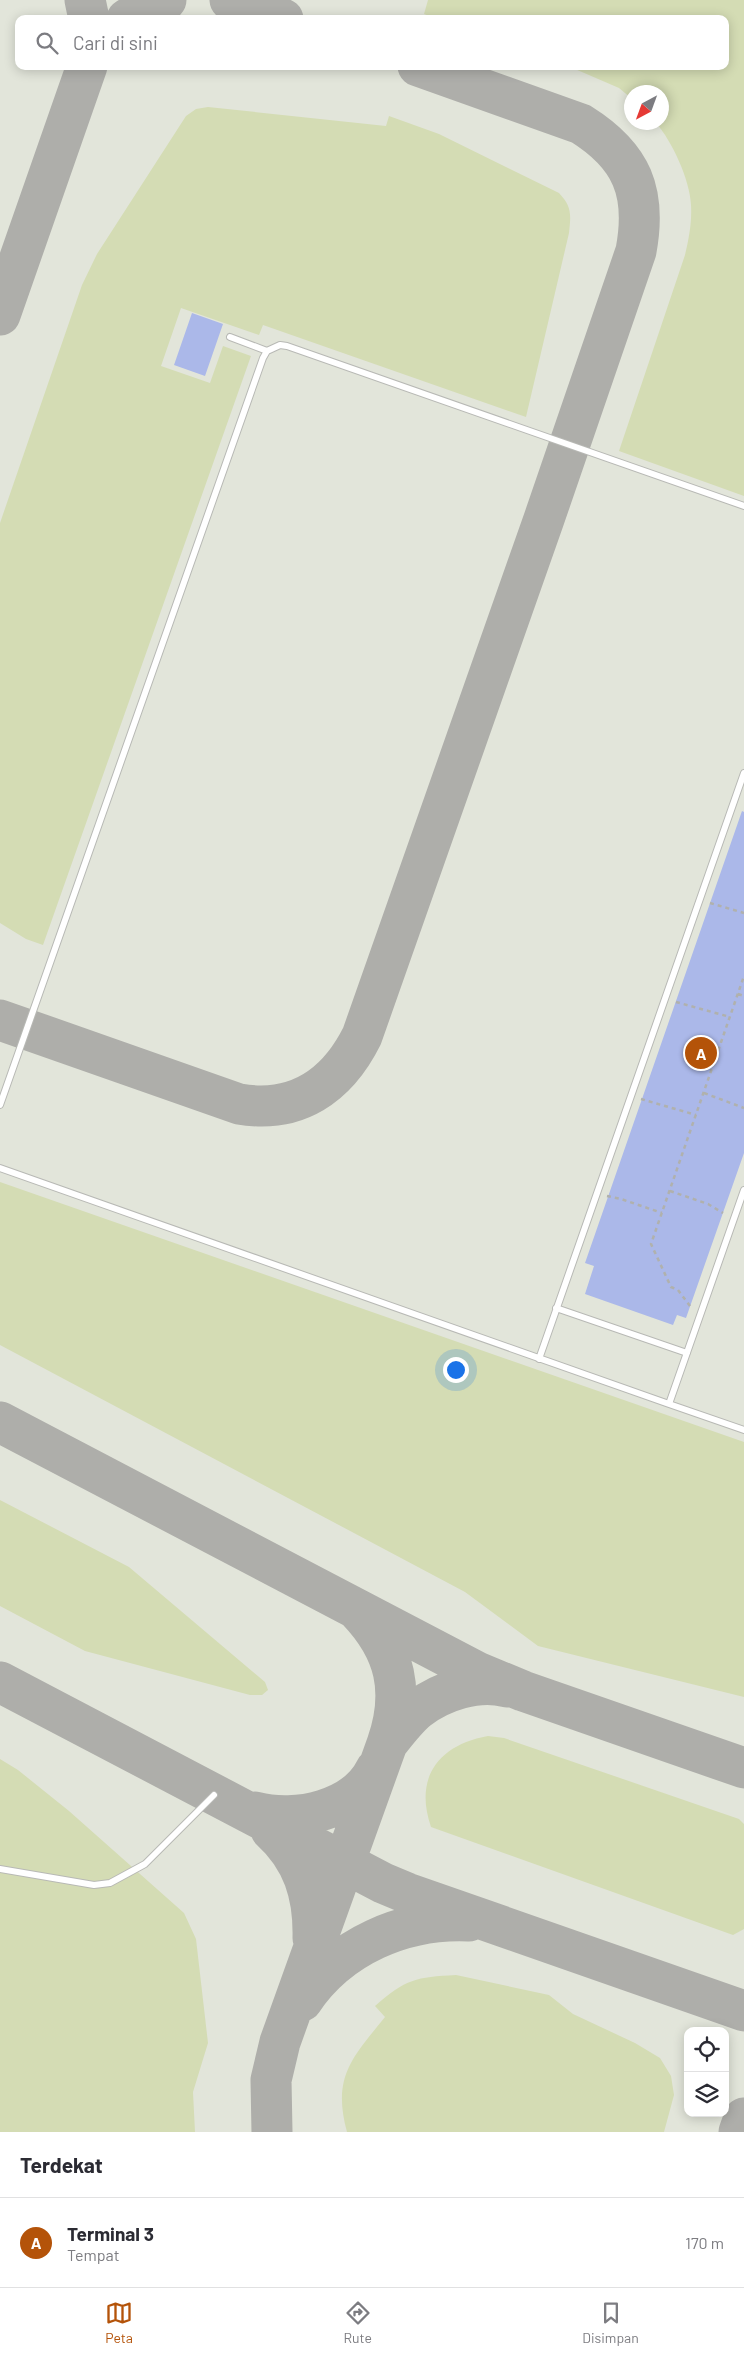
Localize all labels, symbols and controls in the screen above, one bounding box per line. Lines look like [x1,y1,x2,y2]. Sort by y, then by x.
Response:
search box [15,15,729,70]
icon: search [33,29,61,57]
text: Cari di sini [73,31,158,54]
north arrow [624,85,669,130]
pin: A [685,1034,717,1072]
your location [443,1357,469,1383]
map controls [684,2027,729,2117]
button: locate [684,2027,729,2072]
button: layers [684,2072,729,2117]
text: Terdekat [20,2152,103,2177]
text: Terminal 3 [67,2222,154,2245]
text: A [31,2233,41,2252]
text: 170 m [685,2233,724,2252]
text: Tempat [67,2245,120,2264]
tab: Peta [105,2299,133,2346]
tab: Rute [344,2299,372,2346]
tab: Disimpan [582,2299,639,2346]

